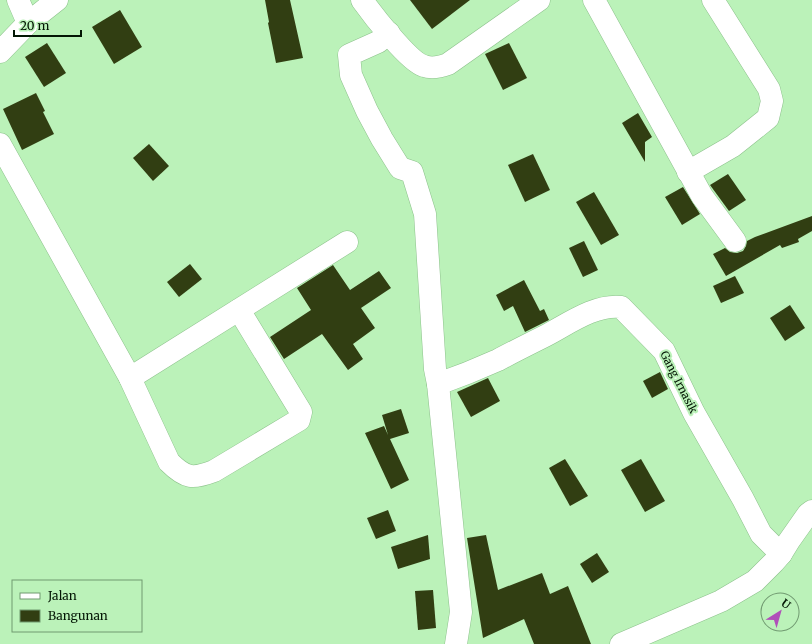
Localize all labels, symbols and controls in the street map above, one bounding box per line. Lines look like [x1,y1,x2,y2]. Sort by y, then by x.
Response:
scale bar [14,12,81,38]
text: 20 m [20,18,49,33]
street label: Gang Irnasik [657,348,701,416]
legend [12,580,142,632]
text: Jalan [47,588,77,603]
north arrow [760,592,800,632]
text: U [779,596,794,613]
text: Bangunan [48,608,108,623]

